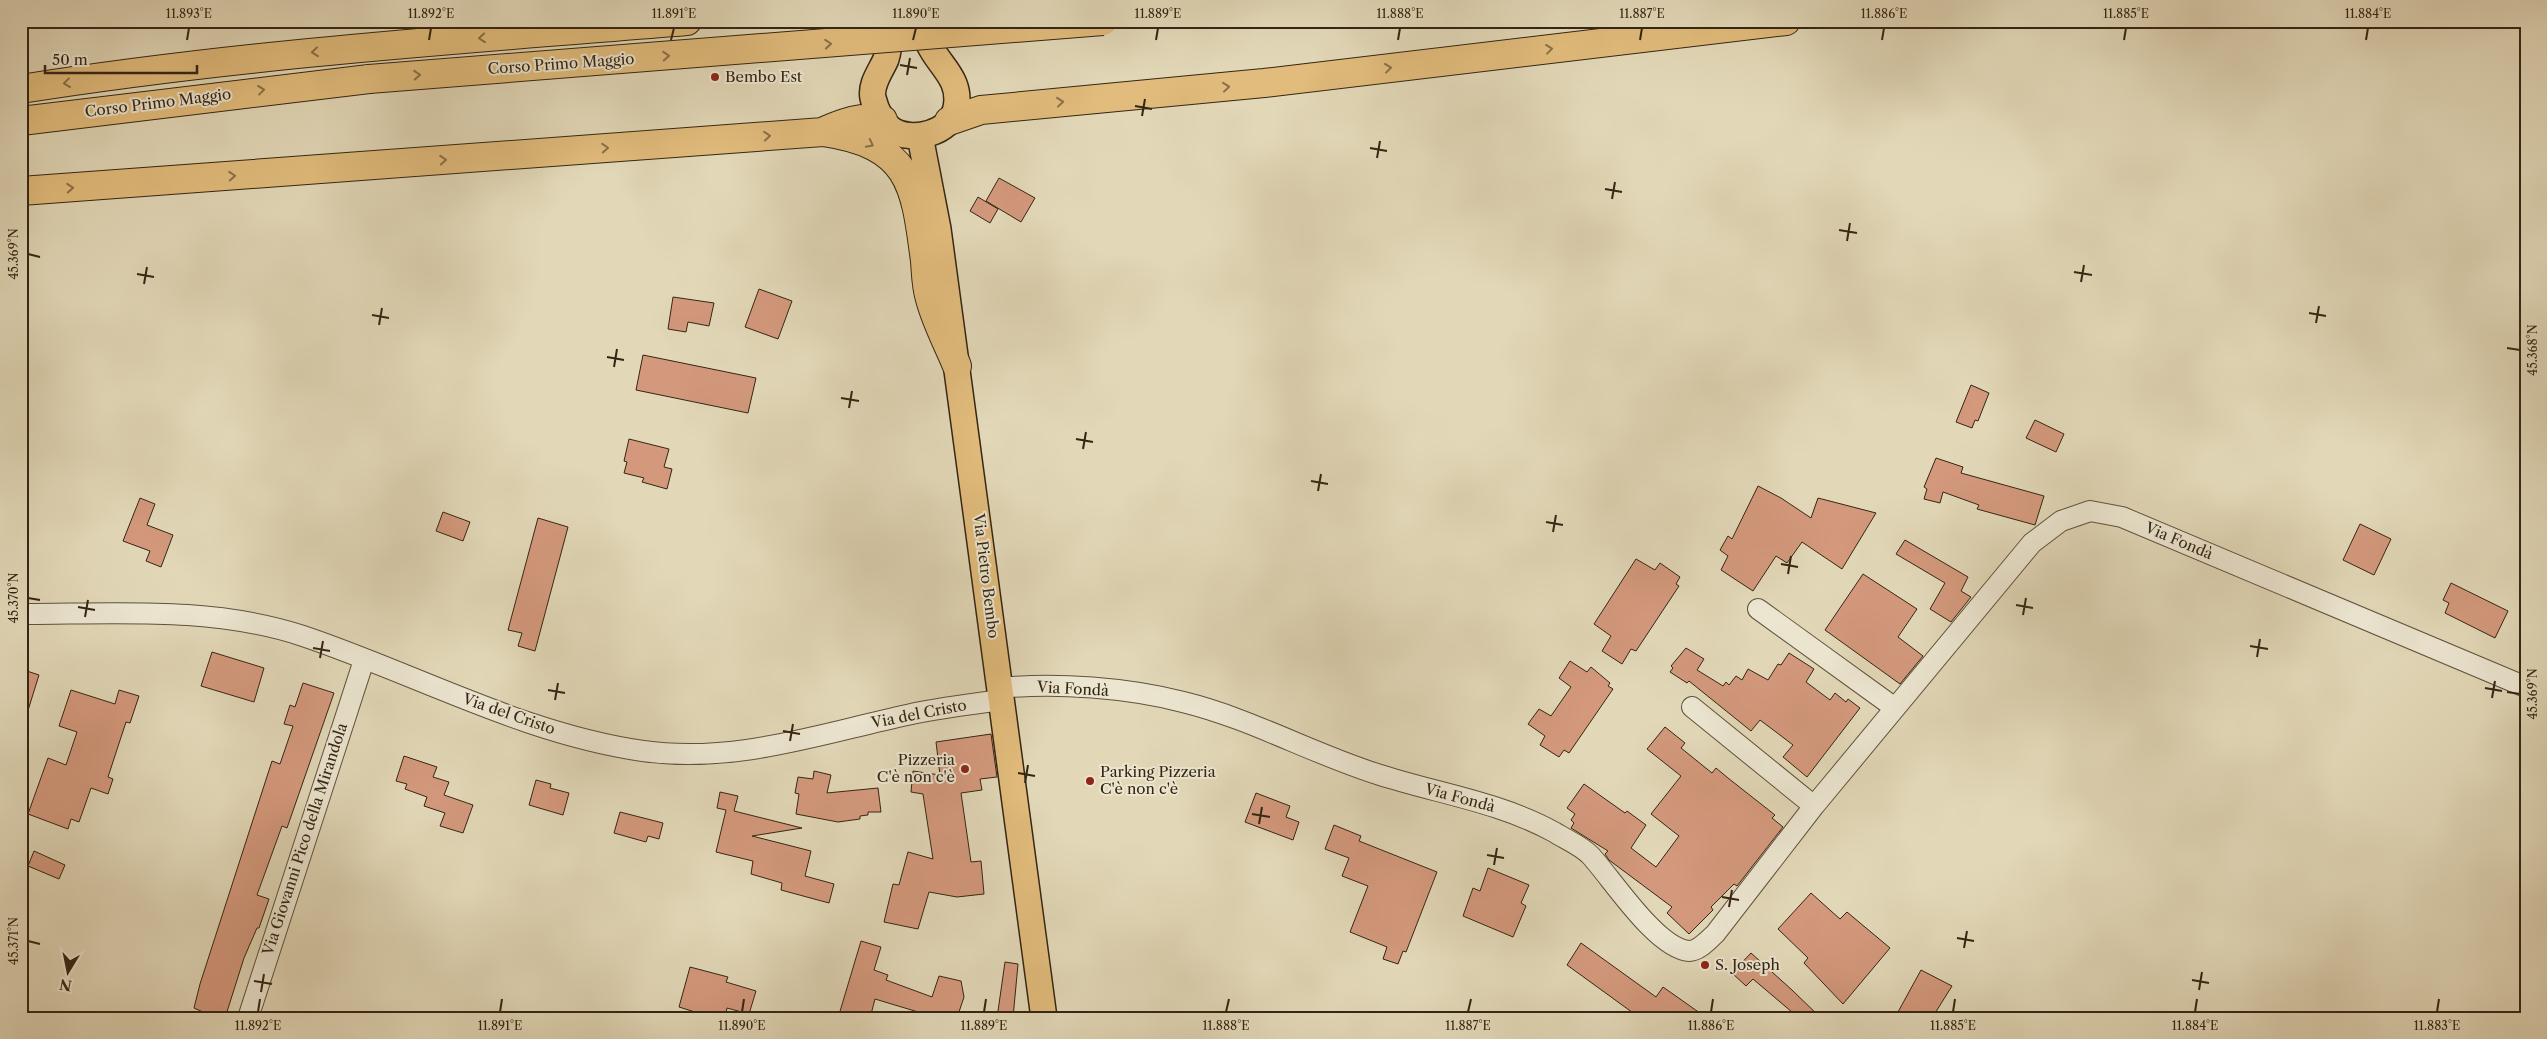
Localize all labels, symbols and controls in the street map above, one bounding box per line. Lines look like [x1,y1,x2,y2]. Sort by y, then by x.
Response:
text: 11.893°E [166,6,212,21]
text: 11.892°E [408,6,454,21]
text: 11.891°E [652,6,696,21]
text: 11.890°E [892,6,940,21]
text: 11.889°E [1135,6,1181,21]
text: 11.888°E [1377,6,1423,21]
text: 11.887°E [1619,6,1665,21]
text: 11.886°E [1861,6,1907,21]
text: 11.885°E [2103,6,2149,21]
text: 11.884°E [2345,6,2391,21]
one-way arrow [477,32,485,43]
one-way arrow [825,38,833,49]
scale bar [45,42,198,74]
one-way arrow [1545,44,1553,55]
one-way arrow [311,46,319,57]
street label: Corso Primo Maggio [487,49,635,78]
text: 50 m [52,50,88,69]
one-way arrow [663,51,671,62]
one-way arrow [1384,63,1392,74]
place label: Bembo Est [725,67,803,86]
one-way arrow [413,70,421,81]
marker: Bembo Est [709,71,721,83]
one-way arrow [62,77,71,87]
one-way arrow [1223,82,1231,93]
street label: Corso Primo Maggio [84,84,232,121]
one-way arrow [257,85,265,96]
one-way arrow [1056,97,1064,108]
one-way arrow [763,131,771,142]
one-way arrow [864,138,873,148]
one-way arrow [601,143,609,154]
one-way arrow [439,155,447,166]
one-way arrow [228,171,236,182]
one-way arrow [66,182,74,193]
text: 45.369°N [6,228,21,280]
text: 45.368°N [2525,324,2540,376]
street label: Via Pietro Bembo [969,511,1004,639]
street label: Via Fondà [2141,517,2216,563]
text: 45.370°N [6,573,21,623]
text: 45.369°N [2525,668,2540,720]
street label: Via Fondà [1036,677,1109,700]
street label: Via del Cristo [460,689,558,738]
street label: Via del Cristo [869,695,968,732]
street label: Via Giovanni Pico della Mirandola [258,720,351,958]
place label: Pizzeria C'è non c'è [877,750,955,786]
place label: Parking Pizzeria C'è non c'è [1100,762,1216,798]
marker: Pizzeria C'è non c'è [959,763,971,775]
marker: Parking Pizzeria C'è non c'è [1084,775,1096,787]
street label: Via Fondà [1422,779,1497,816]
text: 45.371°N [6,917,21,965]
north arrow [42,946,92,996]
place label: S. Joseph [1715,955,1780,974]
marker: S. Joseph [1699,959,1711,971]
text: N [58,975,73,995]
text: 11.892°E [235,1018,281,1033]
text: 11.891°E [478,1018,522,1033]
text: 11.890°E [718,1018,766,1033]
text: 11.889°E [961,1018,1007,1033]
text: 11.888°E [1203,1018,1249,1033]
text: 11.887°E [1445,1018,1491,1033]
text: 11.886°E [1688,1018,1734,1033]
text: 11.885°E [1930,1018,1976,1033]
text: 11.884°E [2172,1018,2218,1033]
text: 11.883°E [2414,1018,2460,1033]

